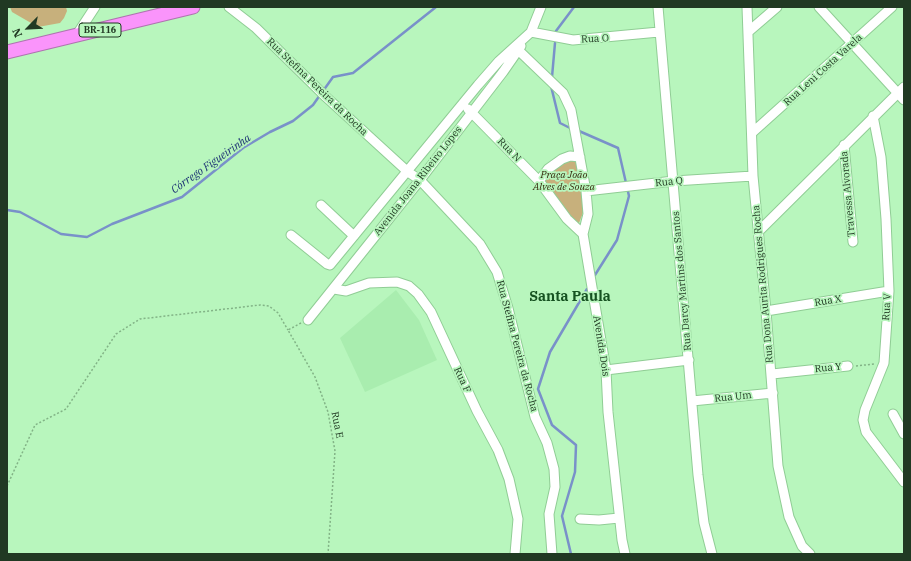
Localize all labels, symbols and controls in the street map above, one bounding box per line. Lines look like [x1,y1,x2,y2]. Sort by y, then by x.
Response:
north arrow [8,8,48,48]
road number: BR-116 [79,23,121,37]
text: N [9,26,25,40]
street label: Rua O [581,32,609,46]
street label: Rua Leni Costa Varela [781,32,865,108]
street label: Rua Stefina Pereira da Rocha [264,36,370,138]
street label: Avenida Joana Ribeiro Lopes [372,124,464,238]
water label: Córrego Figueirinha [169,132,253,196]
street label: Rua N [495,136,523,164]
street label: Travessa Alvorada [838,151,858,237]
park label: Praça João Alves de Souza [533,169,595,192]
street label: Rua Q [655,175,683,189]
street label: Rua Dona Aurita Rodrigues Rocha [750,204,776,364]
street label: Rua Darcy Martins dos Santos [670,211,694,351]
street label: Rua Stefina Pereira da Rocha [494,279,540,413]
district label: Santa Paula [529,289,611,305]
street label: Rua X [814,293,842,309]
street label: Rua V [880,293,894,321]
street label: Avenida Dois [590,315,612,377]
street label: Rua Y [814,361,842,375]
street label: Rua F [451,365,473,395]
street label: Rua Um [714,389,752,405]
street label: Rua E [329,411,345,439]

